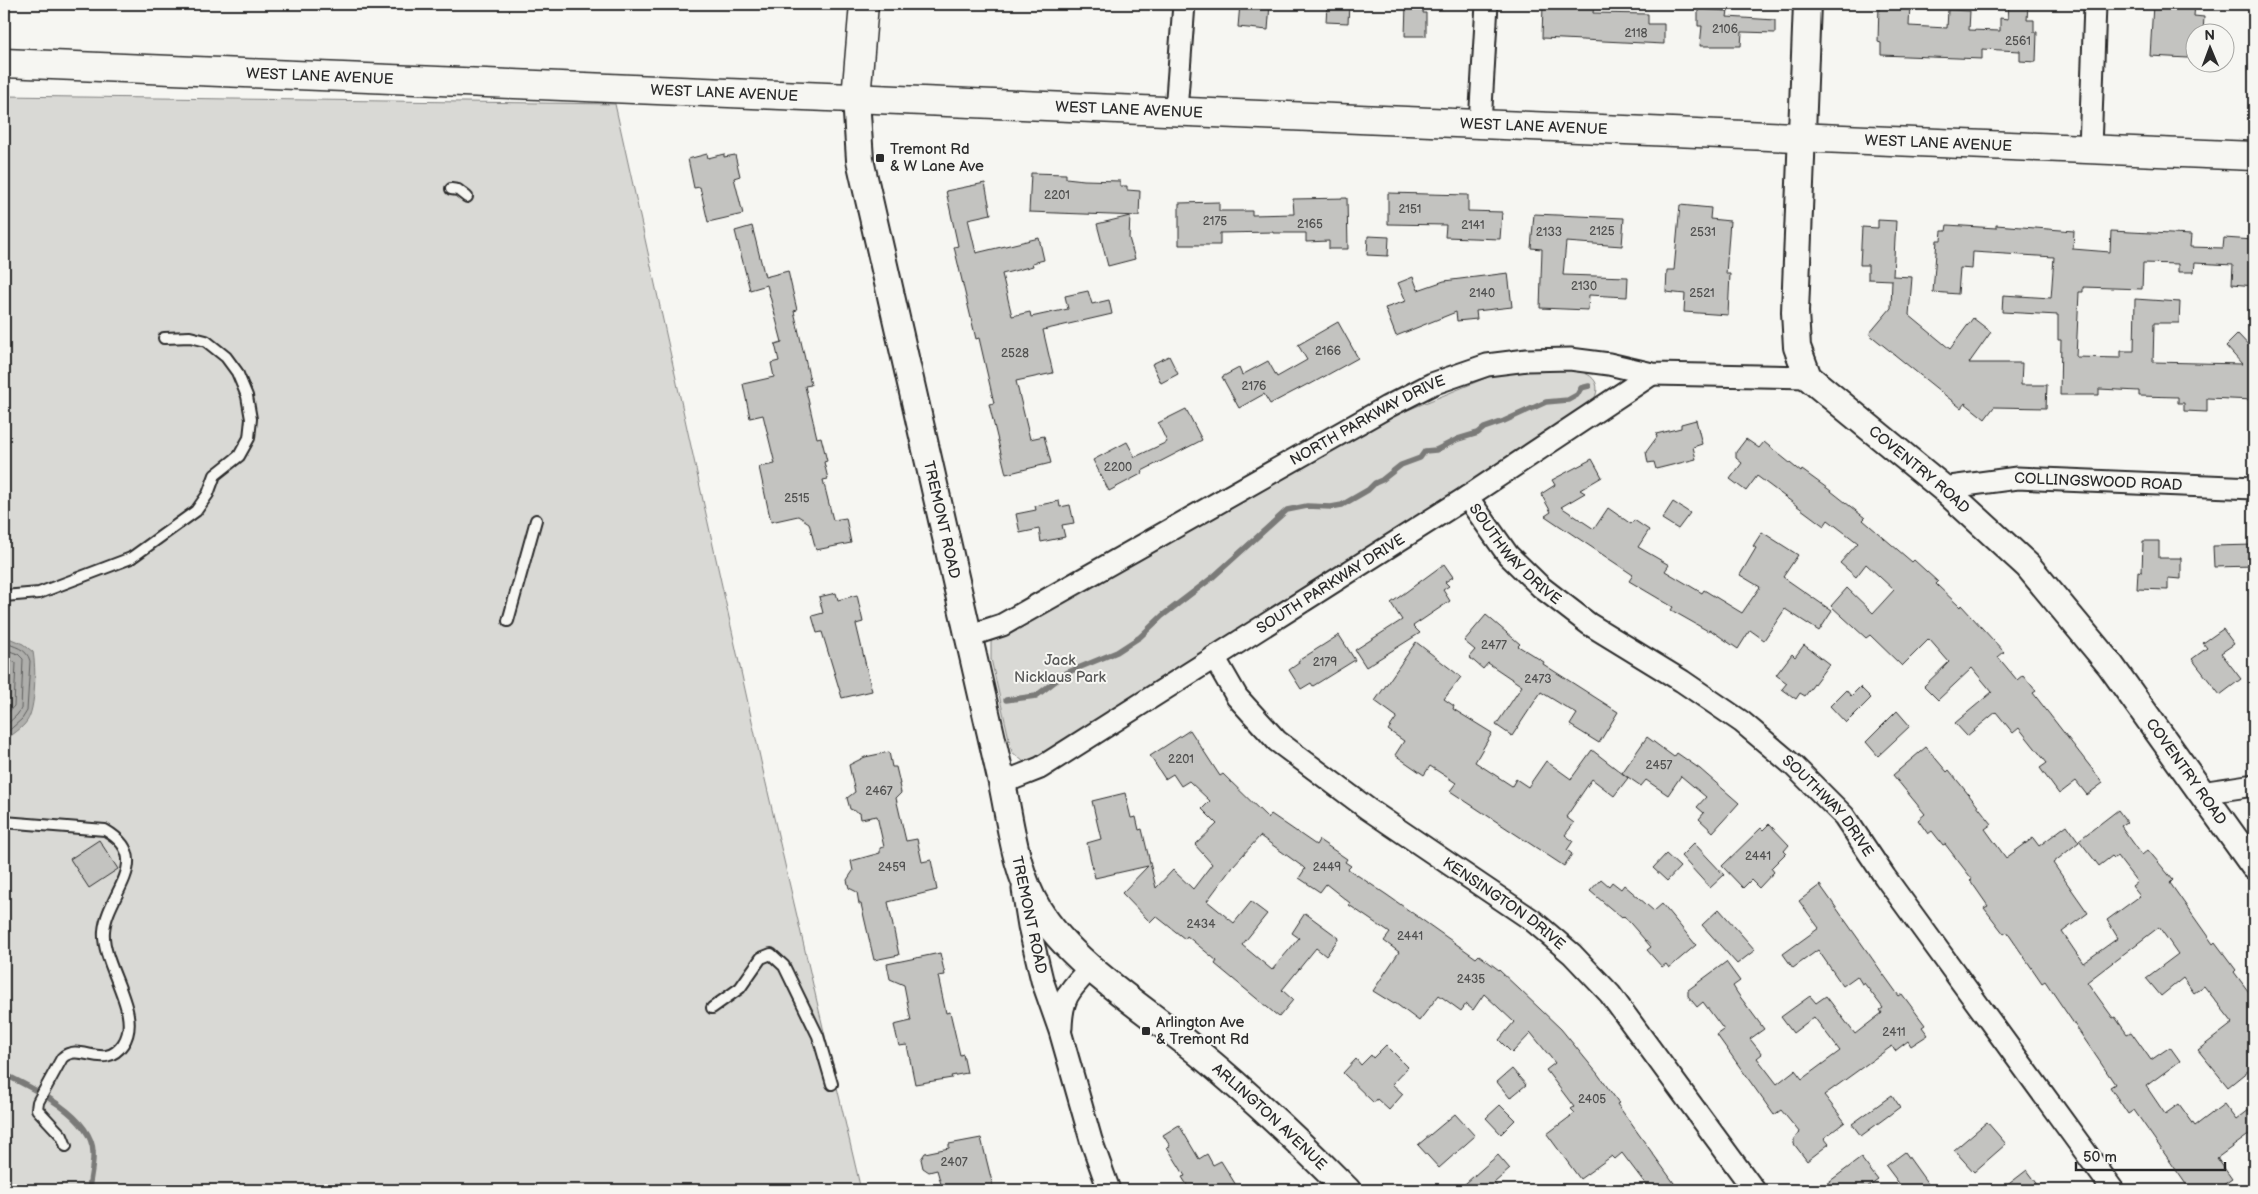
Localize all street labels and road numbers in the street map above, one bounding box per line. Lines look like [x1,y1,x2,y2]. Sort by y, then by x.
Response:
street label: WEST LANE AVENUE [246,64,394,89]
street label: WEST LANE AVENUE [650,80,799,105]
street label: WEST LANE AVENUE [1055,97,1203,122]
street label: WEST LANE AVENUE [1460,114,1608,139]
street label: WEST LANE AVENUE [1864,130,2013,155]
street label: NORTH PARKWAY DRIVE [1286,371,1448,470]
street label: COVENTRY ROAD [1865,421,1974,518]
street label: TREMONT ROAD [919,459,965,580]
street label: COLLINGSWOOD ROAD [2014,468,2183,494]
street label: SOUTHWAY DRIVE [1465,500,1565,609]
street label: SOUTH PARKWAY DRIVE [1253,529,1408,638]
street label: COVENTRY ROAD [2142,714,2231,829]
street label: SOUTHWAY DRIVE [1778,751,1878,860]
street label: KENSINGTON DRIVE [1439,853,1570,954]
street label: TREMONT ROAD [1007,854,1051,976]
street label: ARLINGTON AVENUE [1208,1059,1331,1174]

